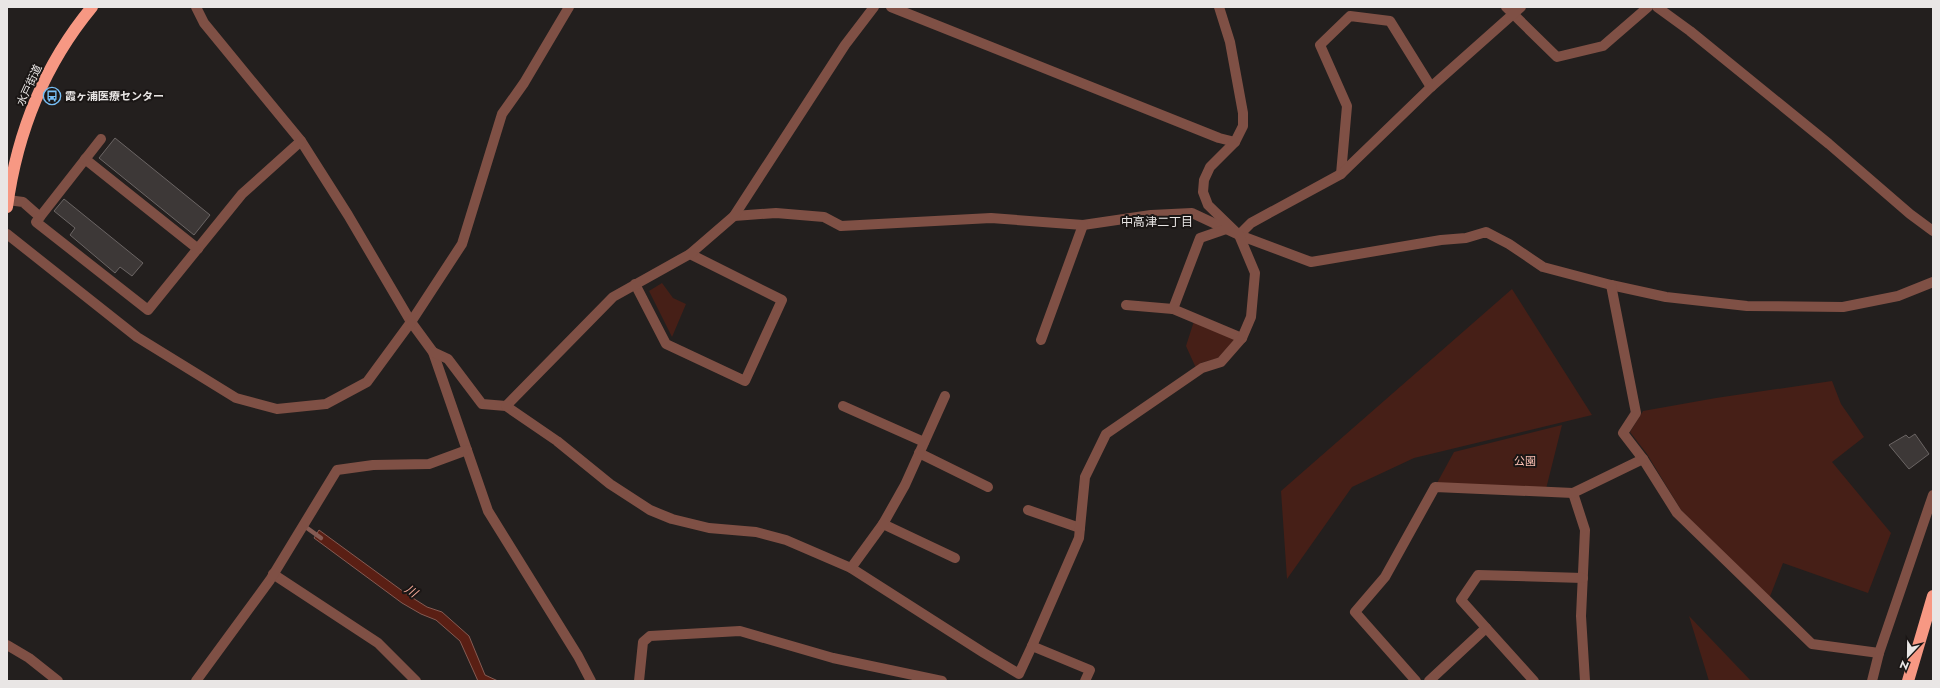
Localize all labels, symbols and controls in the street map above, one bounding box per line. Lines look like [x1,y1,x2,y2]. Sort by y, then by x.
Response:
street label: 水戸街道 [12,62,46,108]
bus stop icon: 霞ヶ浦医療センター [42,86,62,106]
place label: 霞ヶ浦医療センター [65,88,164,104]
district label: 中高津二丁目 [1121,213,1193,231]
park label: 公園 [1514,453,1536,469]
water label: 川 [401,580,423,603]
north arrow [1888,636,1928,676]
text: N [1897,656,1911,674]

